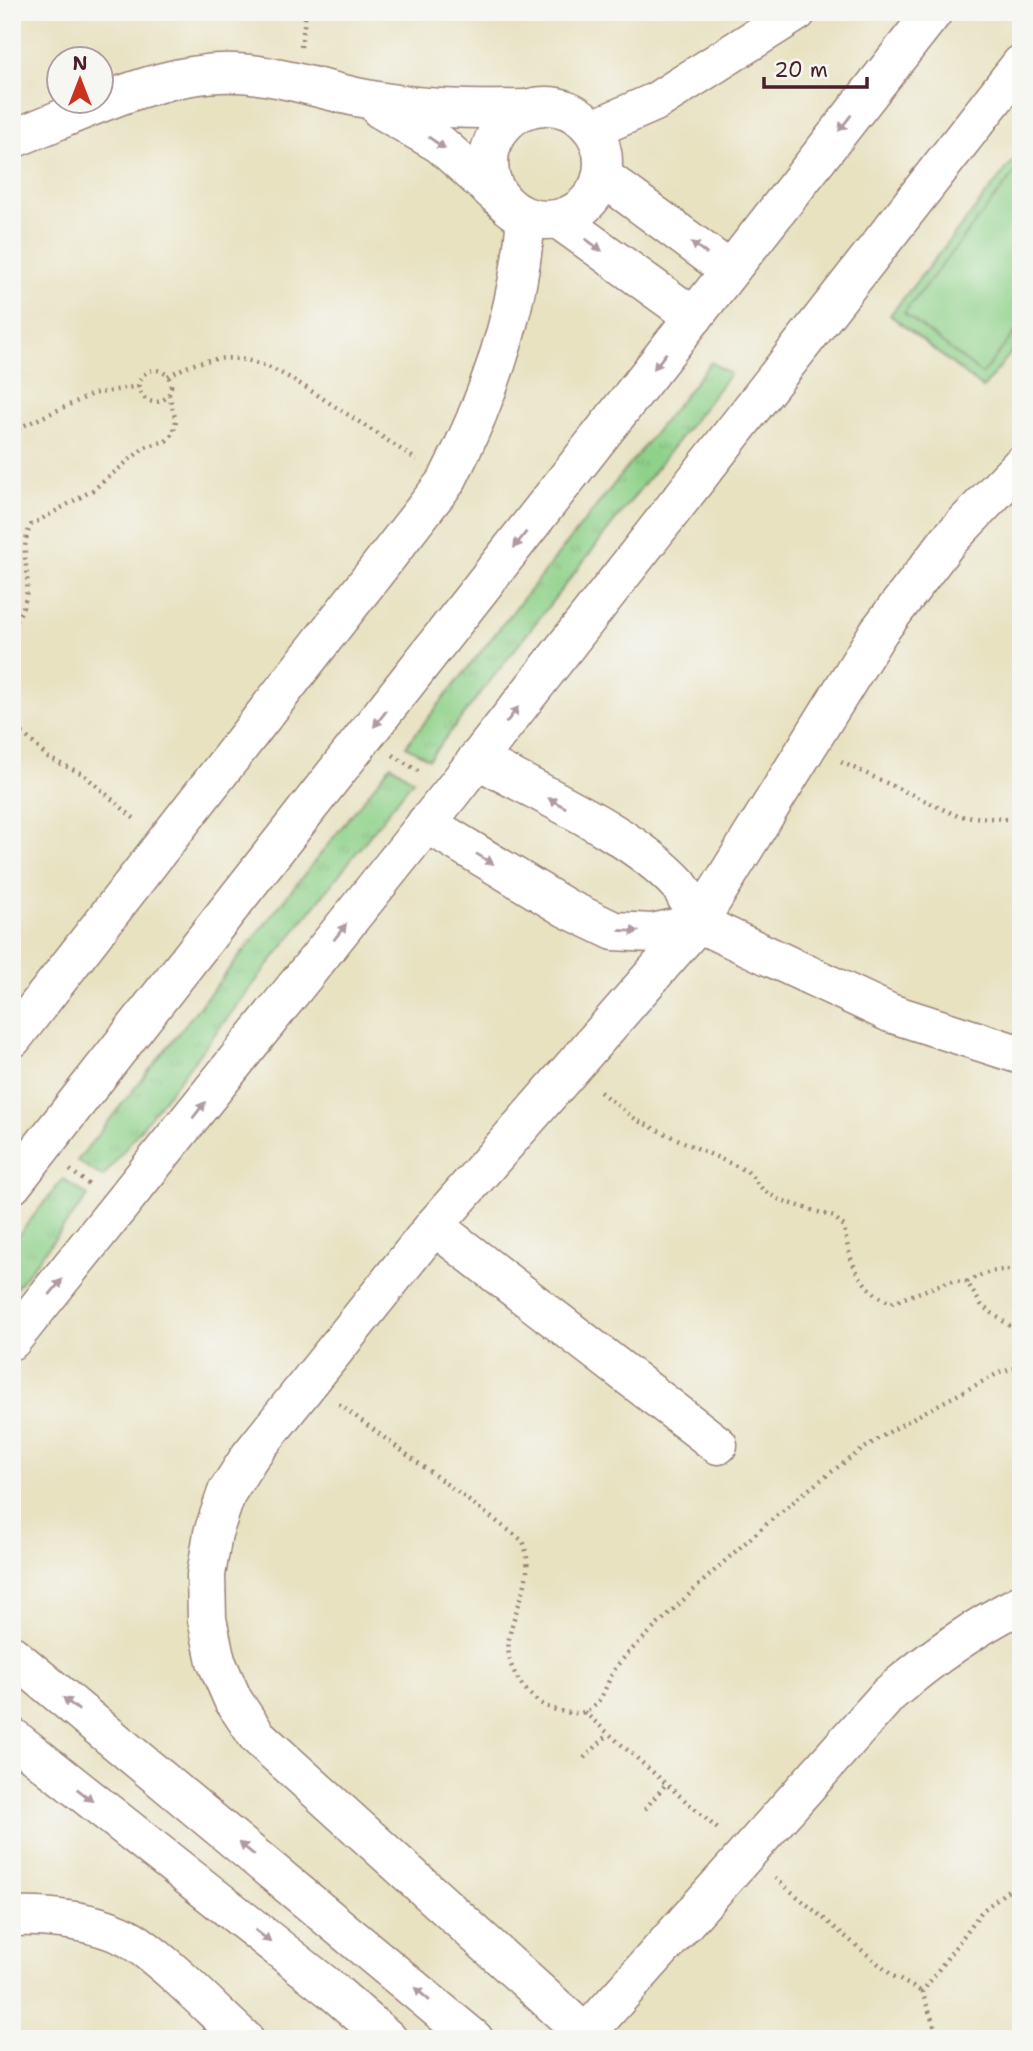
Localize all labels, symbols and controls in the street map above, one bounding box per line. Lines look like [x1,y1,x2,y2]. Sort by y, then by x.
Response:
north arrow [46,46,116,116]
scale bar [764,46,867,90]
text: N [72,51,88,76]
text: 20 m [774,56,828,84]
one-way arrow [838,114,853,132]
one-way arrow [427,136,446,149]
one-way arrow [585,238,603,252]
one-way arrow [690,242,708,256]
one-way arrow [653,351,668,369]
one-way arrow [514,531,528,549]
one-way arrow [504,707,519,725]
one-way arrow [373,711,388,728]
one-way arrow [547,797,566,809]
one-way arrow [475,852,494,865]
one-way arrow [332,923,347,941]
one-way arrow [618,926,640,937]
one-way arrow [191,1102,206,1120]
one-way arrow [48,1279,63,1297]
one-way arrow [63,1697,81,1712]
one-way arrow [75,1787,93,1802]
one-way arrow [239,1841,257,1856]
one-way arrow [255,1928,272,1943]
one-way arrow [413,1986,431,2002]

